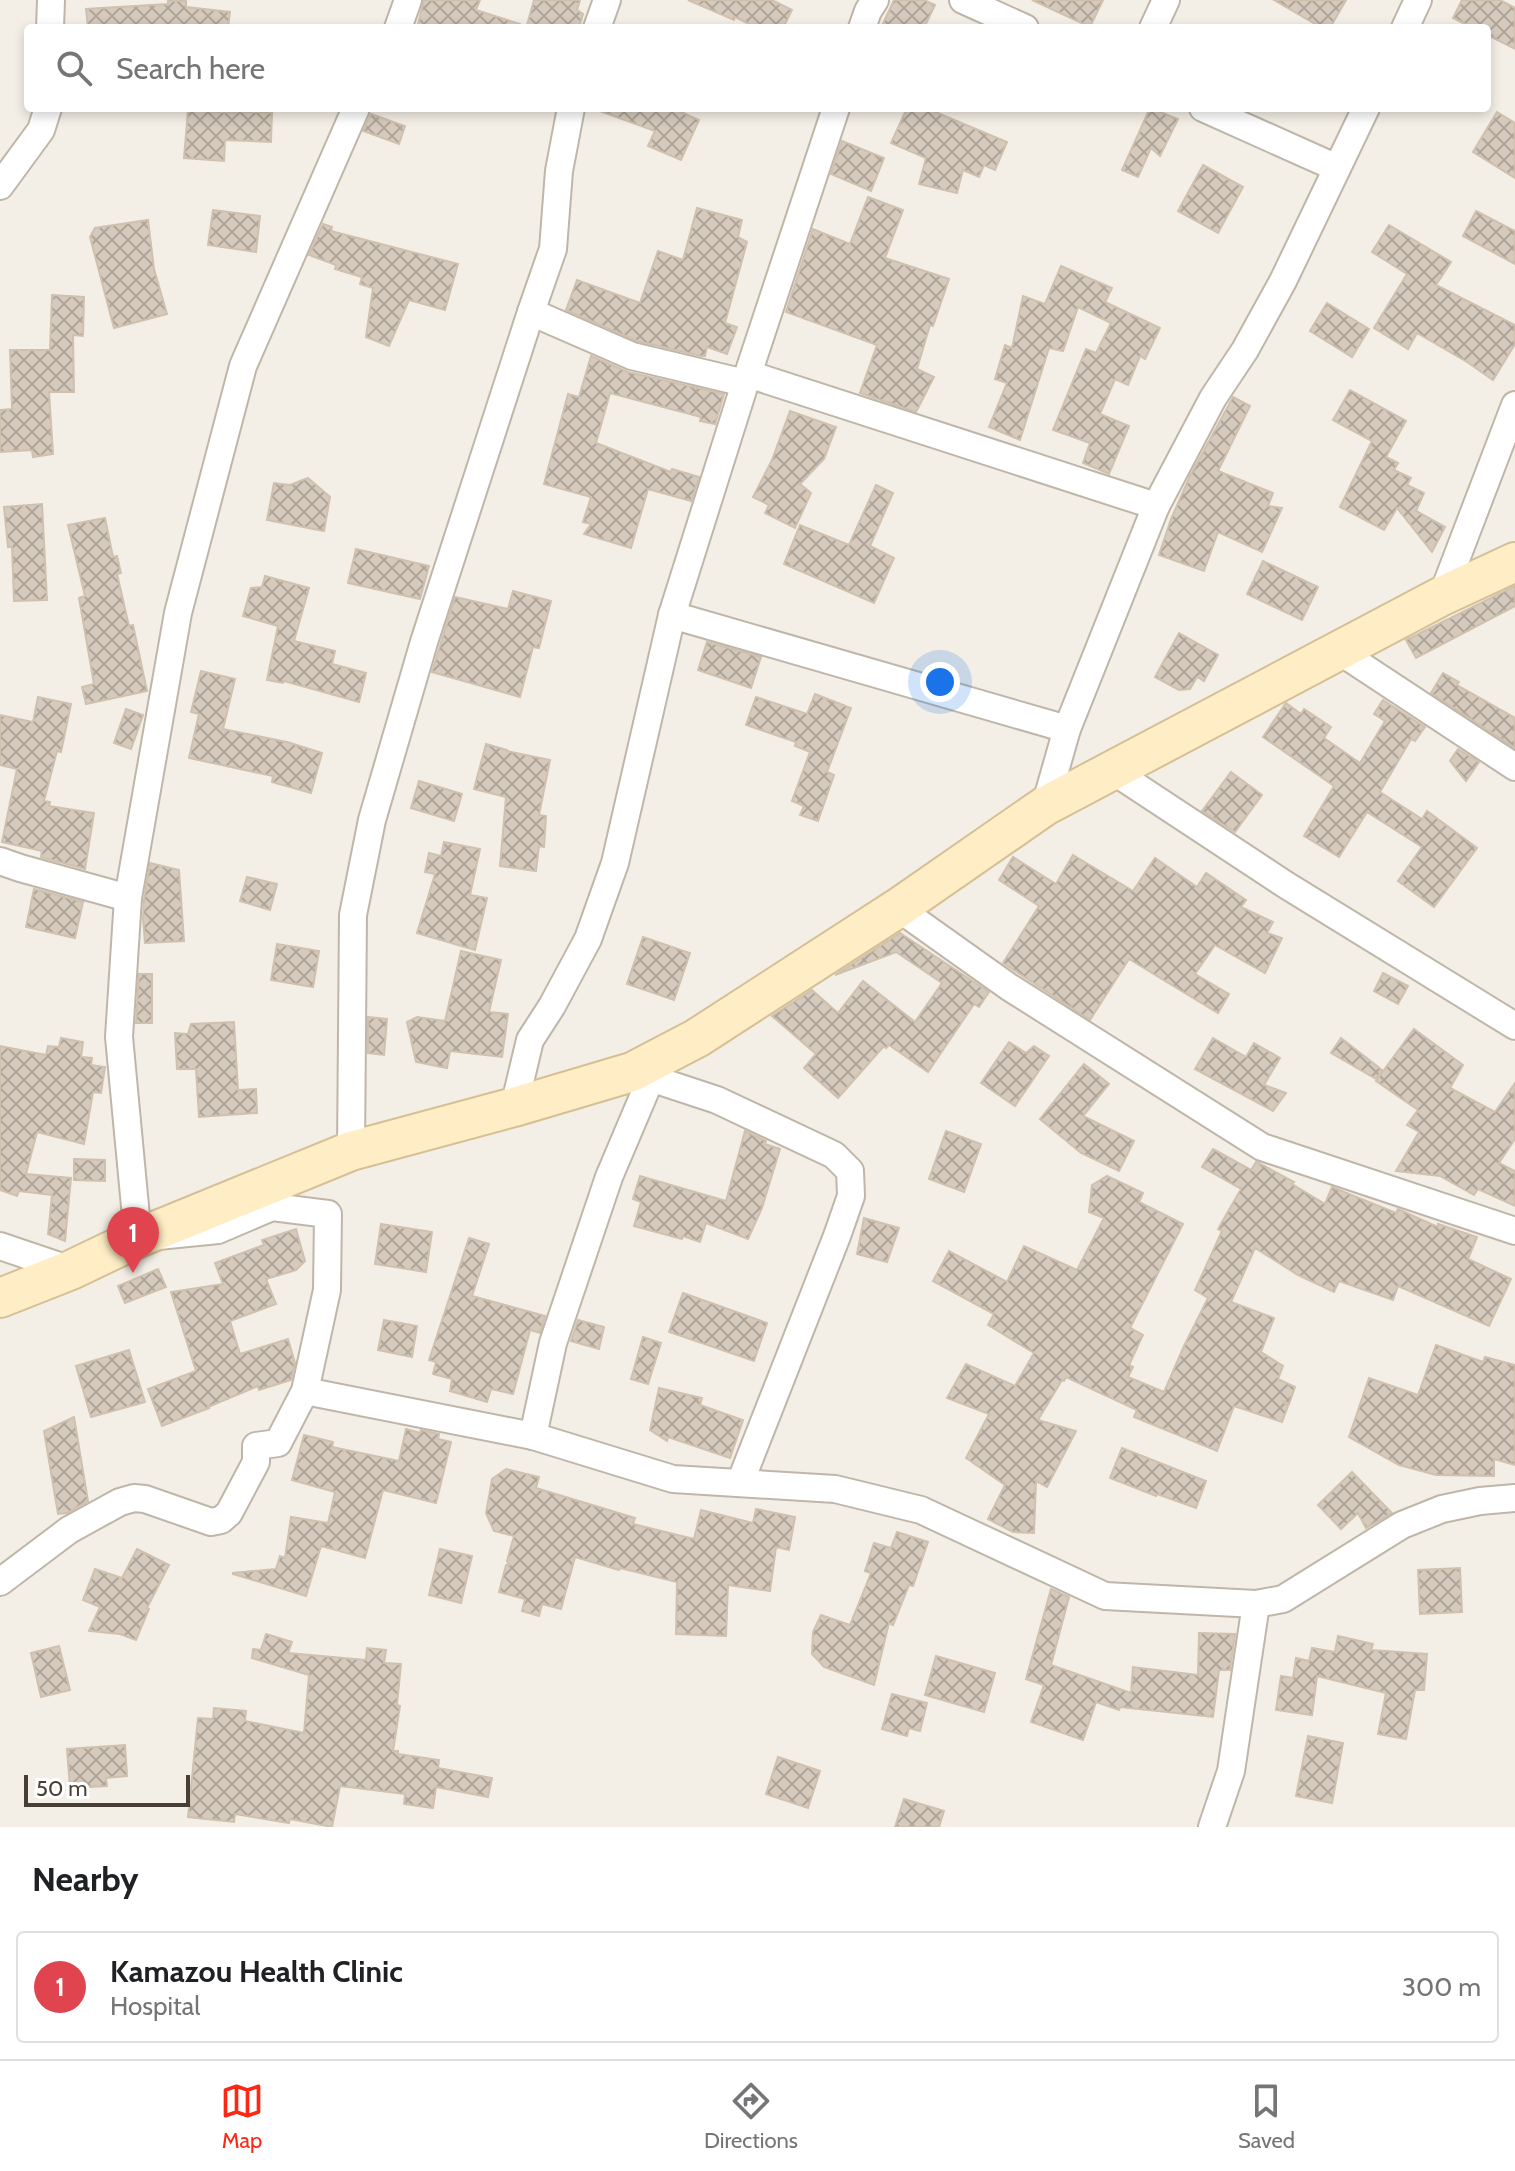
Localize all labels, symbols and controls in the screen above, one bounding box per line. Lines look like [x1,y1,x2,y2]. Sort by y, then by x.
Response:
search box [24,24,1491,112]
icon: search [52,46,96,90]
text: Search here [116,50,265,87]
your location [920,662,960,702]
pin: 1 [107,1207,159,1273]
scale bar [24,1771,190,1807]
text: 50 m [36,1775,88,1802]
text: Nearby [32,1858,139,1900]
text: Kamazou Health Clinic [110,1953,403,1990]
text: 1 [55,1971,65,2003]
text: 300 m [1402,1971,1481,2003]
text: Hospital [110,1990,200,2022]
tab: Map [220,2079,264,2154]
tab: Directions [704,2079,798,2154]
tab: Saved [1238,2079,1295,2154]

